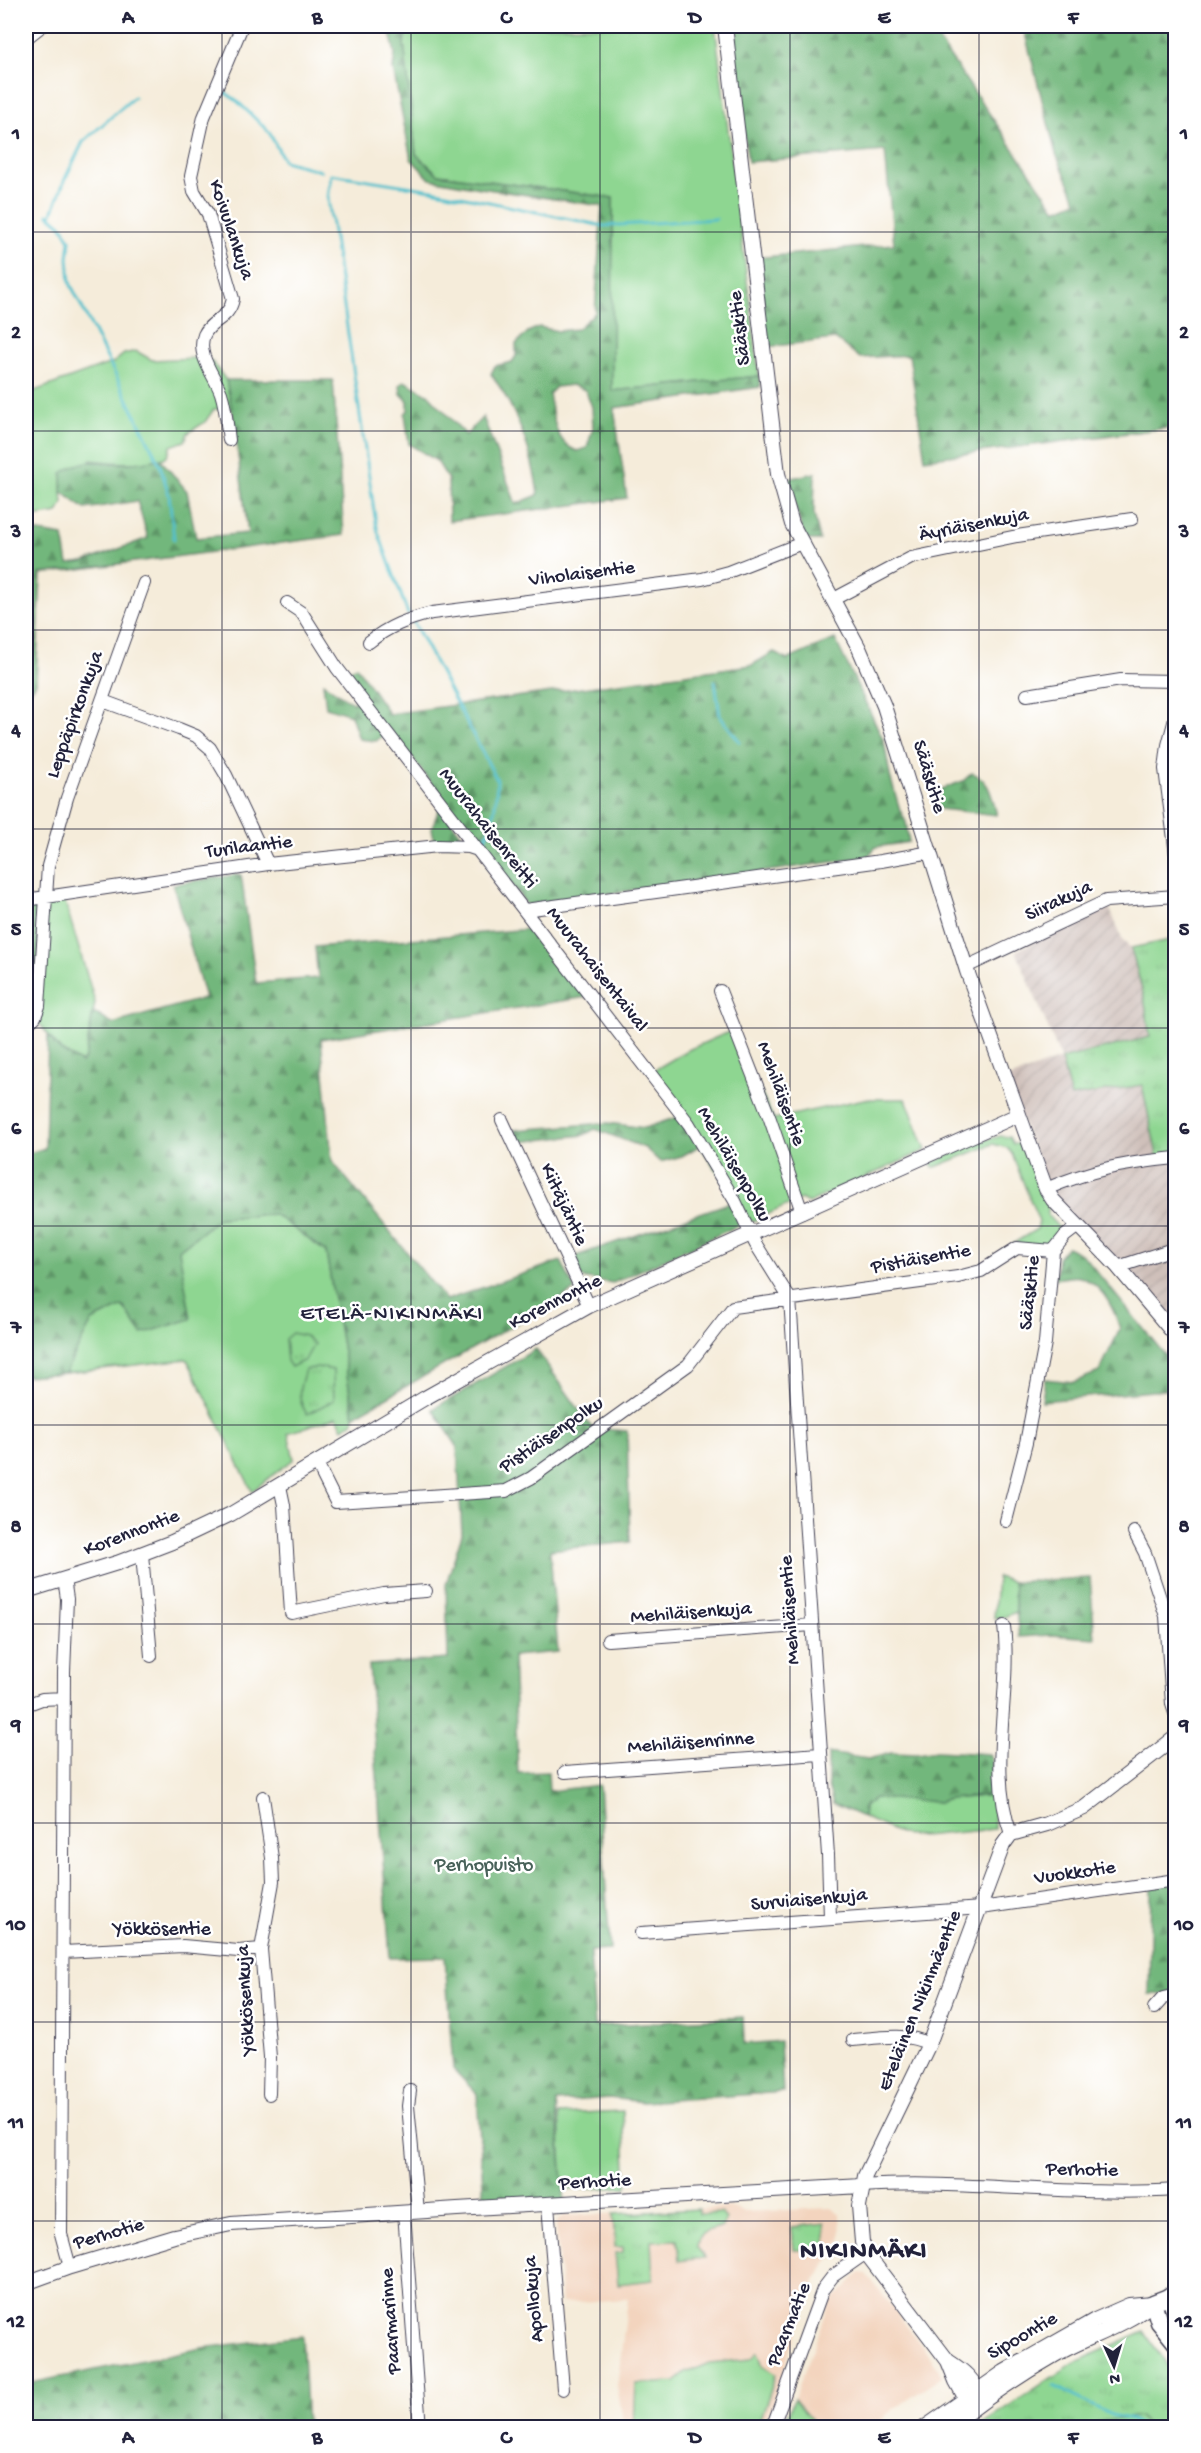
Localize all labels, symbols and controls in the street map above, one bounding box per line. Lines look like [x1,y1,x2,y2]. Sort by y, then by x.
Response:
text: A [121,8,136,31]
text: B [311,8,323,31]
text: C [500,8,514,31]
text: D [686,8,702,31]
text: E [878,8,892,31]
text: F [1067,8,1080,31]
text: 1 [11,124,20,147]
text: 1 [1179,124,1188,147]
street label: Koivulankuja [202,177,258,284]
street label: Sääskitie [725,289,757,367]
text: 2 [11,323,21,346]
text: 2 [1179,323,1189,346]
street label: Äyriäisenkuja [917,504,1032,548]
text: 3 [10,522,21,545]
text: 3 [1178,522,1189,545]
street label: Viholaisentie [527,557,637,593]
street label: Leppäpirkonkuja [42,647,110,782]
text: 4 [10,721,21,744]
text: 4 [1178,721,1189,744]
street label: Sääskitie [906,738,950,817]
street label: Muurahaisenreitti [433,764,541,894]
street label: Turilaantie [203,831,294,865]
street label: Siirakuja [1022,876,1097,928]
street label: Muurahaisentaival [540,903,652,1037]
text: 5 [11,920,22,943]
text: 5 [1179,920,1190,943]
street label: Mehiläisentie [751,1039,810,1150]
street label: Mehiläisenpolku [691,1103,776,1227]
text: 6 [11,1119,22,1142]
text: 6 [1179,1119,1190,1142]
street label: Kiitäjäntie [534,1160,592,1250]
street label: Pistiäisentie [868,1240,973,1280]
street label: Sääskitie [1016,1254,1046,1331]
street label: Korennontie [506,1270,607,1336]
district label: ETELÄ-NIKINMÄKI [300,1302,484,1328]
text: 7 [10,1318,23,1341]
text: 7 [1178,1318,1191,1341]
street label: Pistiäisenpolku [495,1392,609,1480]
street label: Korennontie [81,1505,184,1563]
text: 8 [11,1517,22,1540]
text: 8 [1179,1517,1190,1540]
street label: Mehiläisentie [776,1554,806,1665]
street label: Mehiläisenkuja [630,1598,753,1630]
text: 9 [10,1716,21,1739]
text: 9 [1178,1716,1189,1739]
street label: Mehiläisenrinne [627,1728,756,1760]
park label: Perhopuisto [433,1855,534,1878]
street label: Vuokkotie [1032,1857,1118,1891]
street label: Surviaisenkuja [750,1884,869,1918]
street label: Eteläinen Nikinmäentie [874,1907,968,2095]
text: 10 [5,1915,26,1938]
text: 10 [1173,1915,1194,1938]
street label: Yökkösentie [111,1919,212,1942]
street label: Yökkösenkuja [233,1943,261,2058]
text: 11 [7,2113,24,2136]
text: 11 [1175,2113,1192,2136]
street label: Perhotie [1045,2159,1119,2183]
street label: Perhotie [557,2170,632,2196]
street label: Perhotie [70,2214,148,2256]
district label: NIKINMÄKI [800,2237,928,2268]
street label: Apollokuja [520,2254,550,2343]
street label: Paarmarinne [377,2266,407,2376]
street label: Paarmatie [762,2279,817,2371]
street label: Sipoontie [984,2308,1062,2366]
text: 12 [6,2312,25,2335]
text: 12 [1174,2312,1193,2335]
north arrow [1084,2336,1144,2396]
text: N [1108,2368,1121,2387]
text: A [121,2428,136,2451]
text: B [311,2428,323,2451]
text: C [500,2428,514,2451]
text: D [686,2428,702,2451]
text: E [878,2428,892,2451]
text: F [1067,2428,1080,2451]

